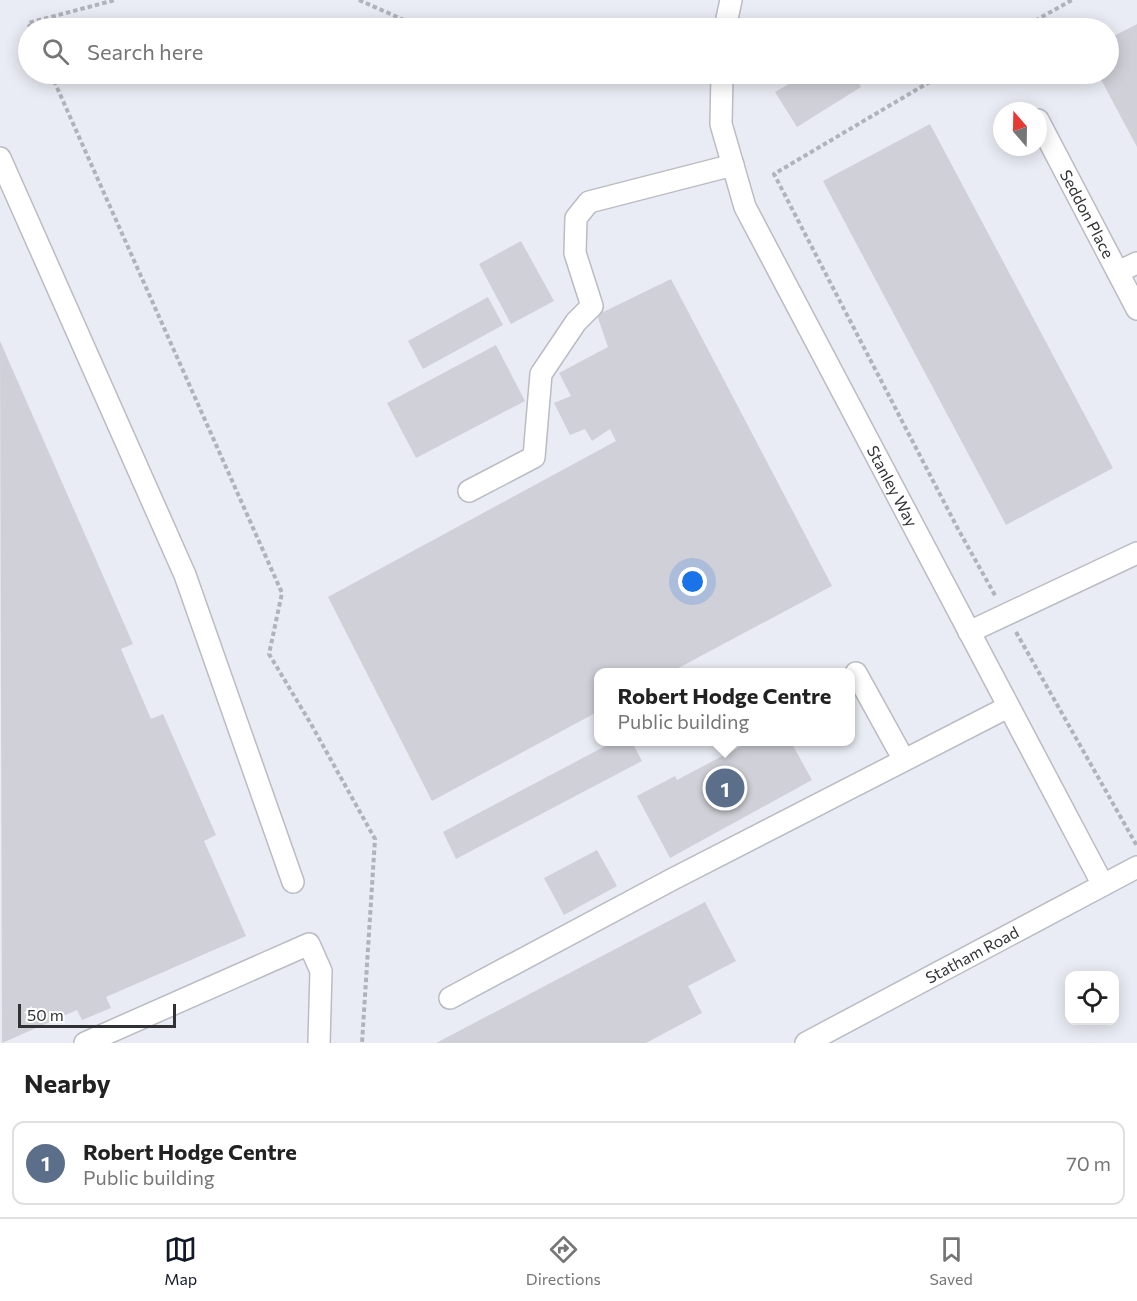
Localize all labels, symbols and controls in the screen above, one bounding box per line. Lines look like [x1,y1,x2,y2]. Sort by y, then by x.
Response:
search box [18,18,1119,84]
icon: search [39,35,72,68]
text: Search here [87,38,203,65]
north arrow [993,102,1047,156]
street label: Seddon Place [1057,166,1119,261]
street label: Stanley Way [864,442,922,530]
your location [678,567,707,596]
popup [594,668,855,746]
text: Robert Hodge Centre [618,682,831,709]
text: Public building [618,709,749,733]
pin: 1 [706,766,744,810]
street label: Statham Road [922,922,1022,987]
map controls [1065,971,1119,1025]
button: locate [1065,971,1119,1025]
scale bar [18,1001,176,1028]
text: 50 m [27,1005,64,1024]
text: Nearby [24,1067,111,1098]
text: Robert Hodge Centre [83,1138,297,1165]
text: 1 [41,1151,50,1175]
text: 70 m [1066,1151,1111,1175]
text: Public building [83,1165,215,1189]
tab: Map [164,1233,197,1288]
tab: Directions [526,1233,601,1288]
tab: Saved [929,1233,973,1288]

